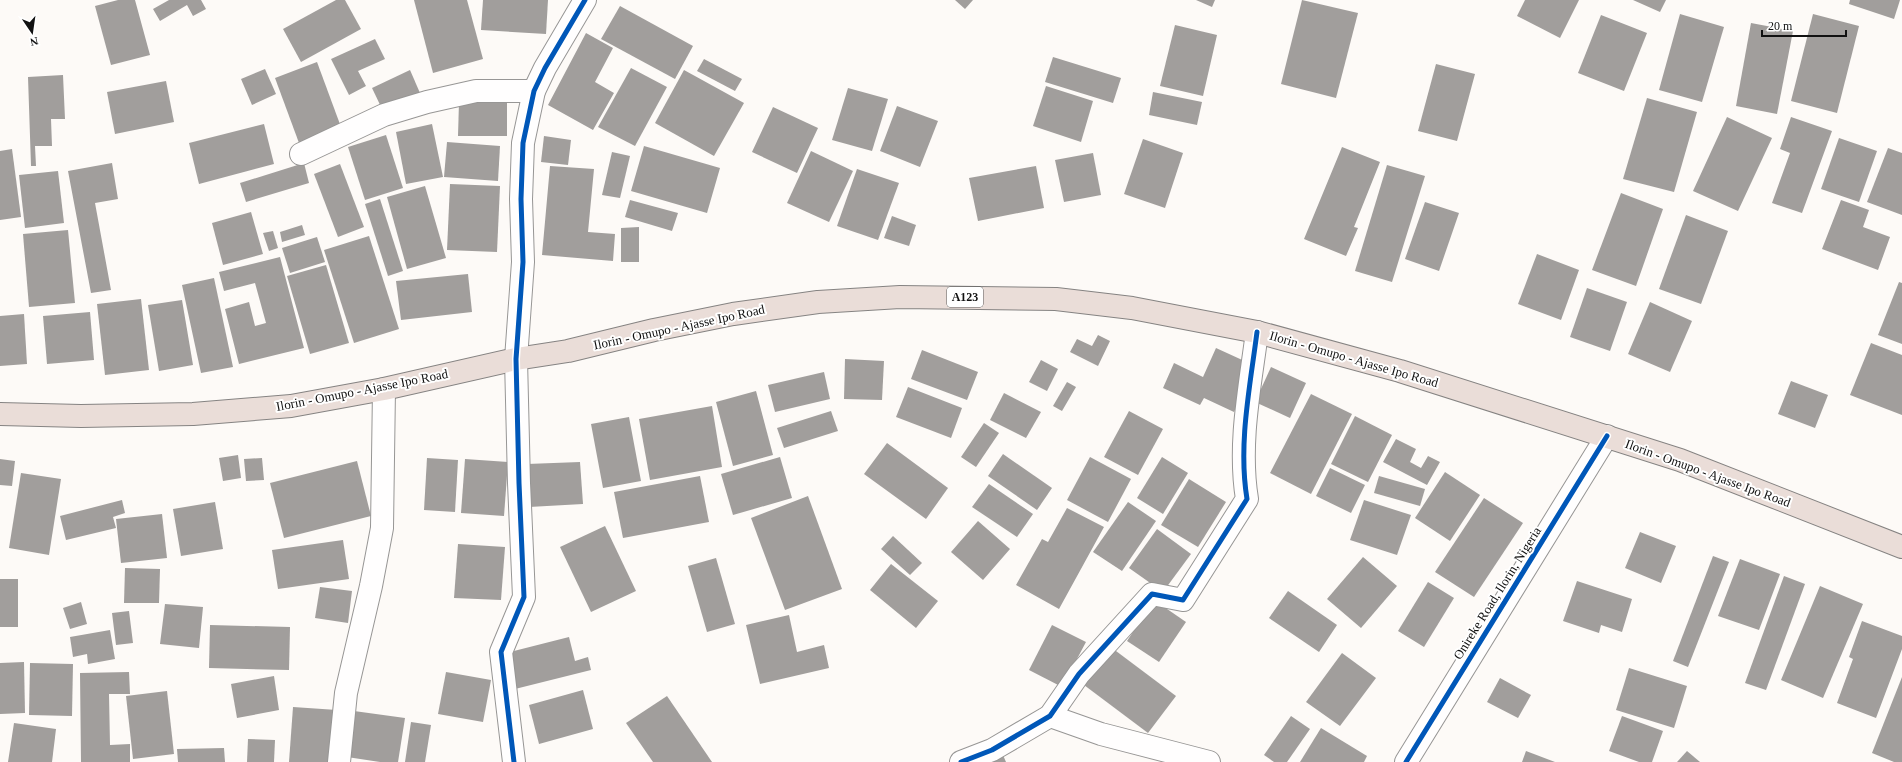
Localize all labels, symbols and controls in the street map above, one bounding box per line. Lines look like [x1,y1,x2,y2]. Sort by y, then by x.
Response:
north arrow [12,12,52,52]
scale bar [1762,12,1846,38]
text: 20 m [1768,19,1793,33]
text: N [29,35,39,48]
road number: A123 [947,287,983,307]
street label: Ilorin - Omupo - Ajasse Ipo Road [592,301,767,353]
street label: Ilorin - Omupo - Ajasse Ipo Road [1268,328,1441,390]
street label: Ilorin - Omupo - Ajasse Ipo Road [275,366,450,414]
street label: Ilorin - Omupo - Ajasse Ipo Road [1623,436,1793,510]
street label: Onireke Road, Ilorin, Nigeria [1450,524,1544,662]

